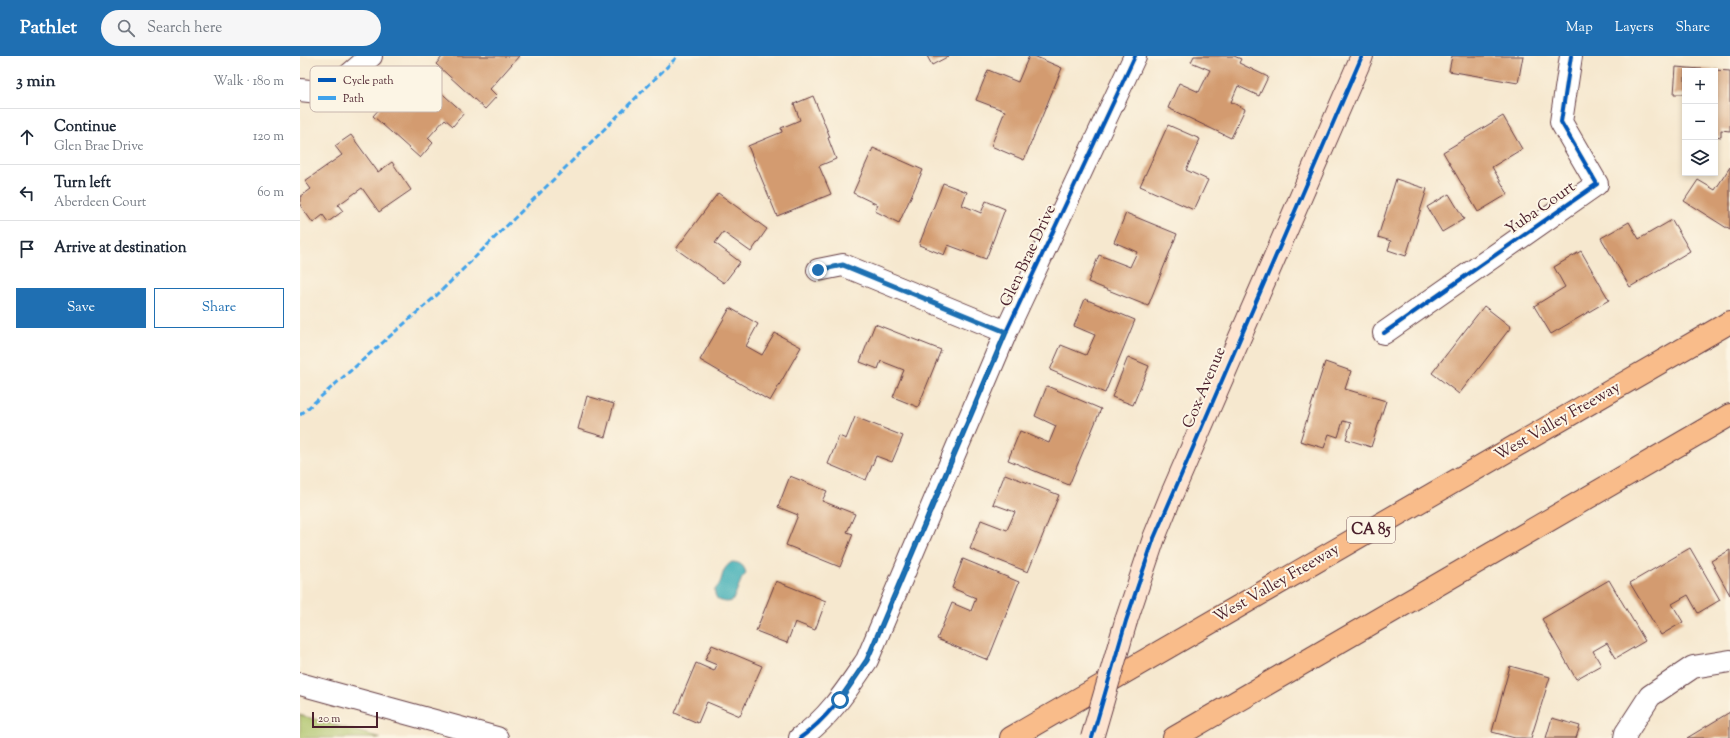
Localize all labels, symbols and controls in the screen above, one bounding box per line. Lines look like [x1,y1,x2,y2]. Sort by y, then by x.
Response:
search box [101,10,381,46]
text: Pathlet [20,15,77,42]
icon: search [115,17,137,39]
text: Search here [147,18,222,39]
text: Map [1566,18,1593,38]
text: Layers [1615,18,1653,38]
text: Share [1675,18,1710,38]
legend [310,66,442,112]
map controls [1682,68,1718,176]
button: + [1682,68,1718,104]
text: 3 min [16,70,55,94]
text: Walk · 180 m [213,73,284,91]
text: Cycle path [343,73,394,89]
text: Path [343,91,365,107]
button: − [1682,104,1718,140]
text: Continue [54,117,116,138]
icon: ahead [16,126,38,148]
text: 120 m [253,128,284,146]
text: Glen Brae Drive [54,138,144,156]
button: layers [1682,140,1718,176]
text: Turn left [54,173,111,194]
street label: Yuba Court [1501,176,1581,242]
icon: left [16,182,38,204]
text: 60 m [257,184,284,202]
text: Aberdeen Court [54,194,146,212]
street label: Glen Brae Drive [995,201,1063,311]
icon: arrive [16,238,38,260]
text: Arrive at destination [54,238,187,259]
route end [809,261,827,279]
button: Save [16,288,146,328]
button: Share [154,288,284,328]
street label: Cox Avenue [1177,344,1233,432]
street label: West Valley Freeway [1491,377,1625,467]
road number: CA 85 [1347,517,1395,543]
street label: West Valley Freeway [1210,539,1344,629]
route start [831,691,849,709]
scale bar [312,710,378,729]
text: 20 m [318,711,340,727]

